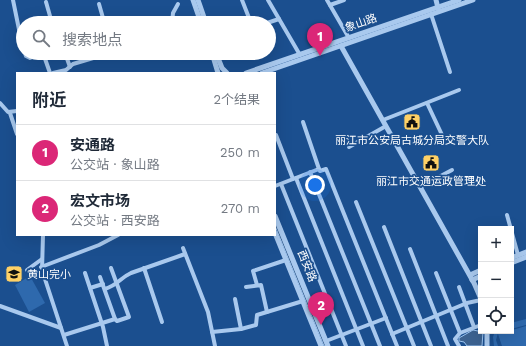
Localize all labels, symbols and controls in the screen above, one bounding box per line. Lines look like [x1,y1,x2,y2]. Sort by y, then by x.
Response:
street label: 象山路 [343,11,379,35]
search box [16,16,276,60]
pin: 1 [307,23,333,56]
icon: search [30,27,52,49]
text: 搜索地点 [62,31,122,49]
text: 附近 [32,90,66,110]
text: 2个结果 [213,92,260,107]
public building icon: 丽江市公安局古城分局交警大队 [402,112,422,132]
place label: 丽江市公安局古城分局交警大队 [335,134,489,147]
text: 安通路 [70,136,115,154]
text: 1 [42,145,48,160]
text: 250 m [220,145,260,160]
public building icon: 丽江市交通运政管理处 [421,153,441,173]
text: 公交站 · 象山路 [70,157,160,172]
your location [305,175,325,195]
place label: 丽江市交通运政管理处 [376,175,486,188]
text: 宏文市场 [70,192,130,210]
text: 2 [41,201,49,216]
text: 270 m [221,201,260,216]
text: 公交站 · 西安路 [70,213,160,228]
map controls [478,226,514,334]
button: + [478,226,514,262]
street label: 西安路 [295,248,319,284]
button: − [478,262,514,298]
school or university icon: 黄山完小 [4,264,24,284]
place label: 黄山完小 [27,268,71,281]
pin: 2 [308,292,334,325]
button: locate [478,298,514,334]

